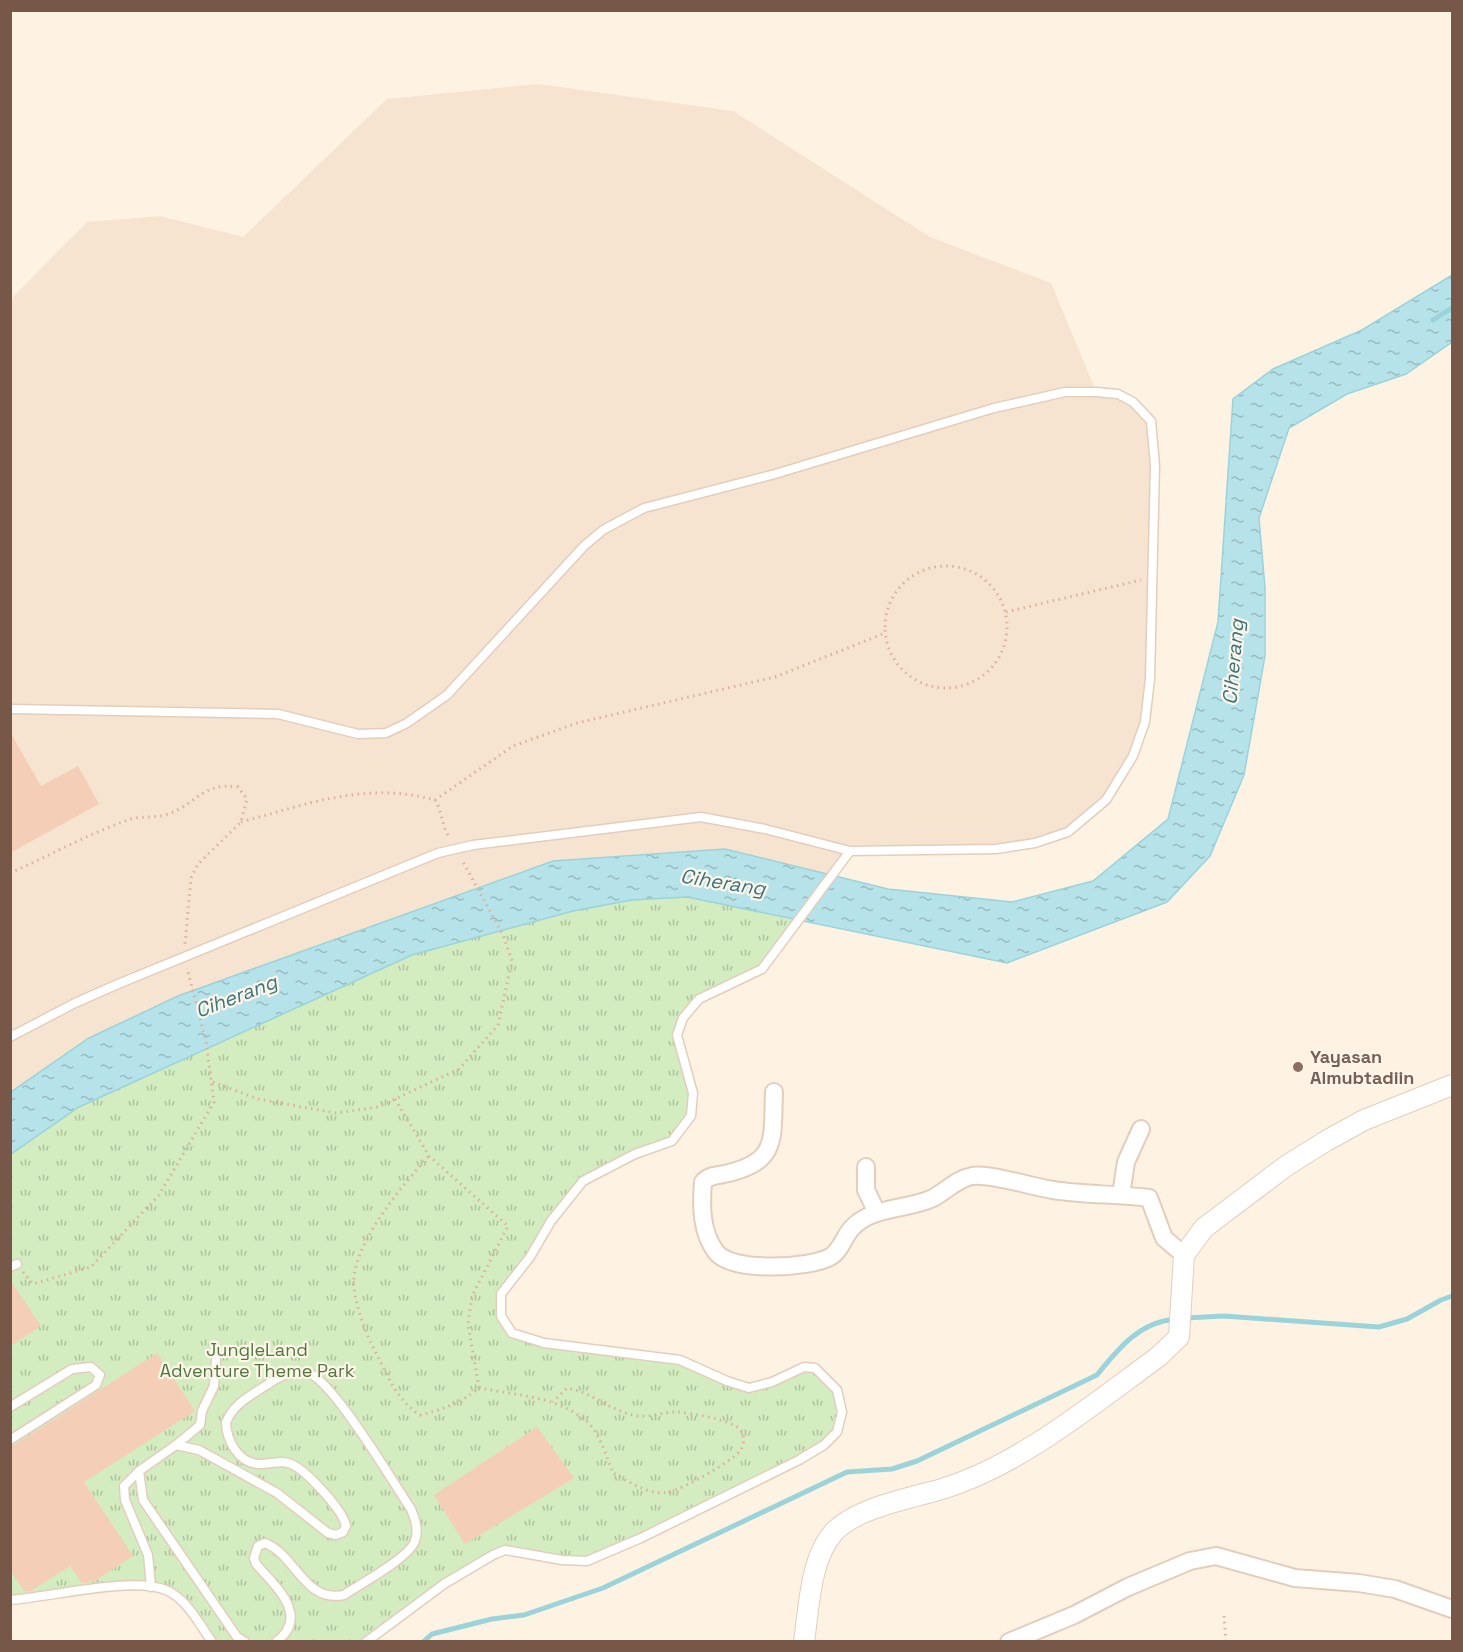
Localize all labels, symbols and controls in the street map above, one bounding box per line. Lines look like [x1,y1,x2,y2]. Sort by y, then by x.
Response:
water label: Ciherang [1216,617,1250,706]
water label: Ciherang [679,862,768,902]
water label: Ciherang [191,968,282,1023]
place label: Yayasan Almubtadiin [1310,1045,1414,1089]
marker: Yayasan Almubtadiin [1291,1060,1305,1074]
park label: JungleLand Adventure Theme Park [160,1338,355,1382]

